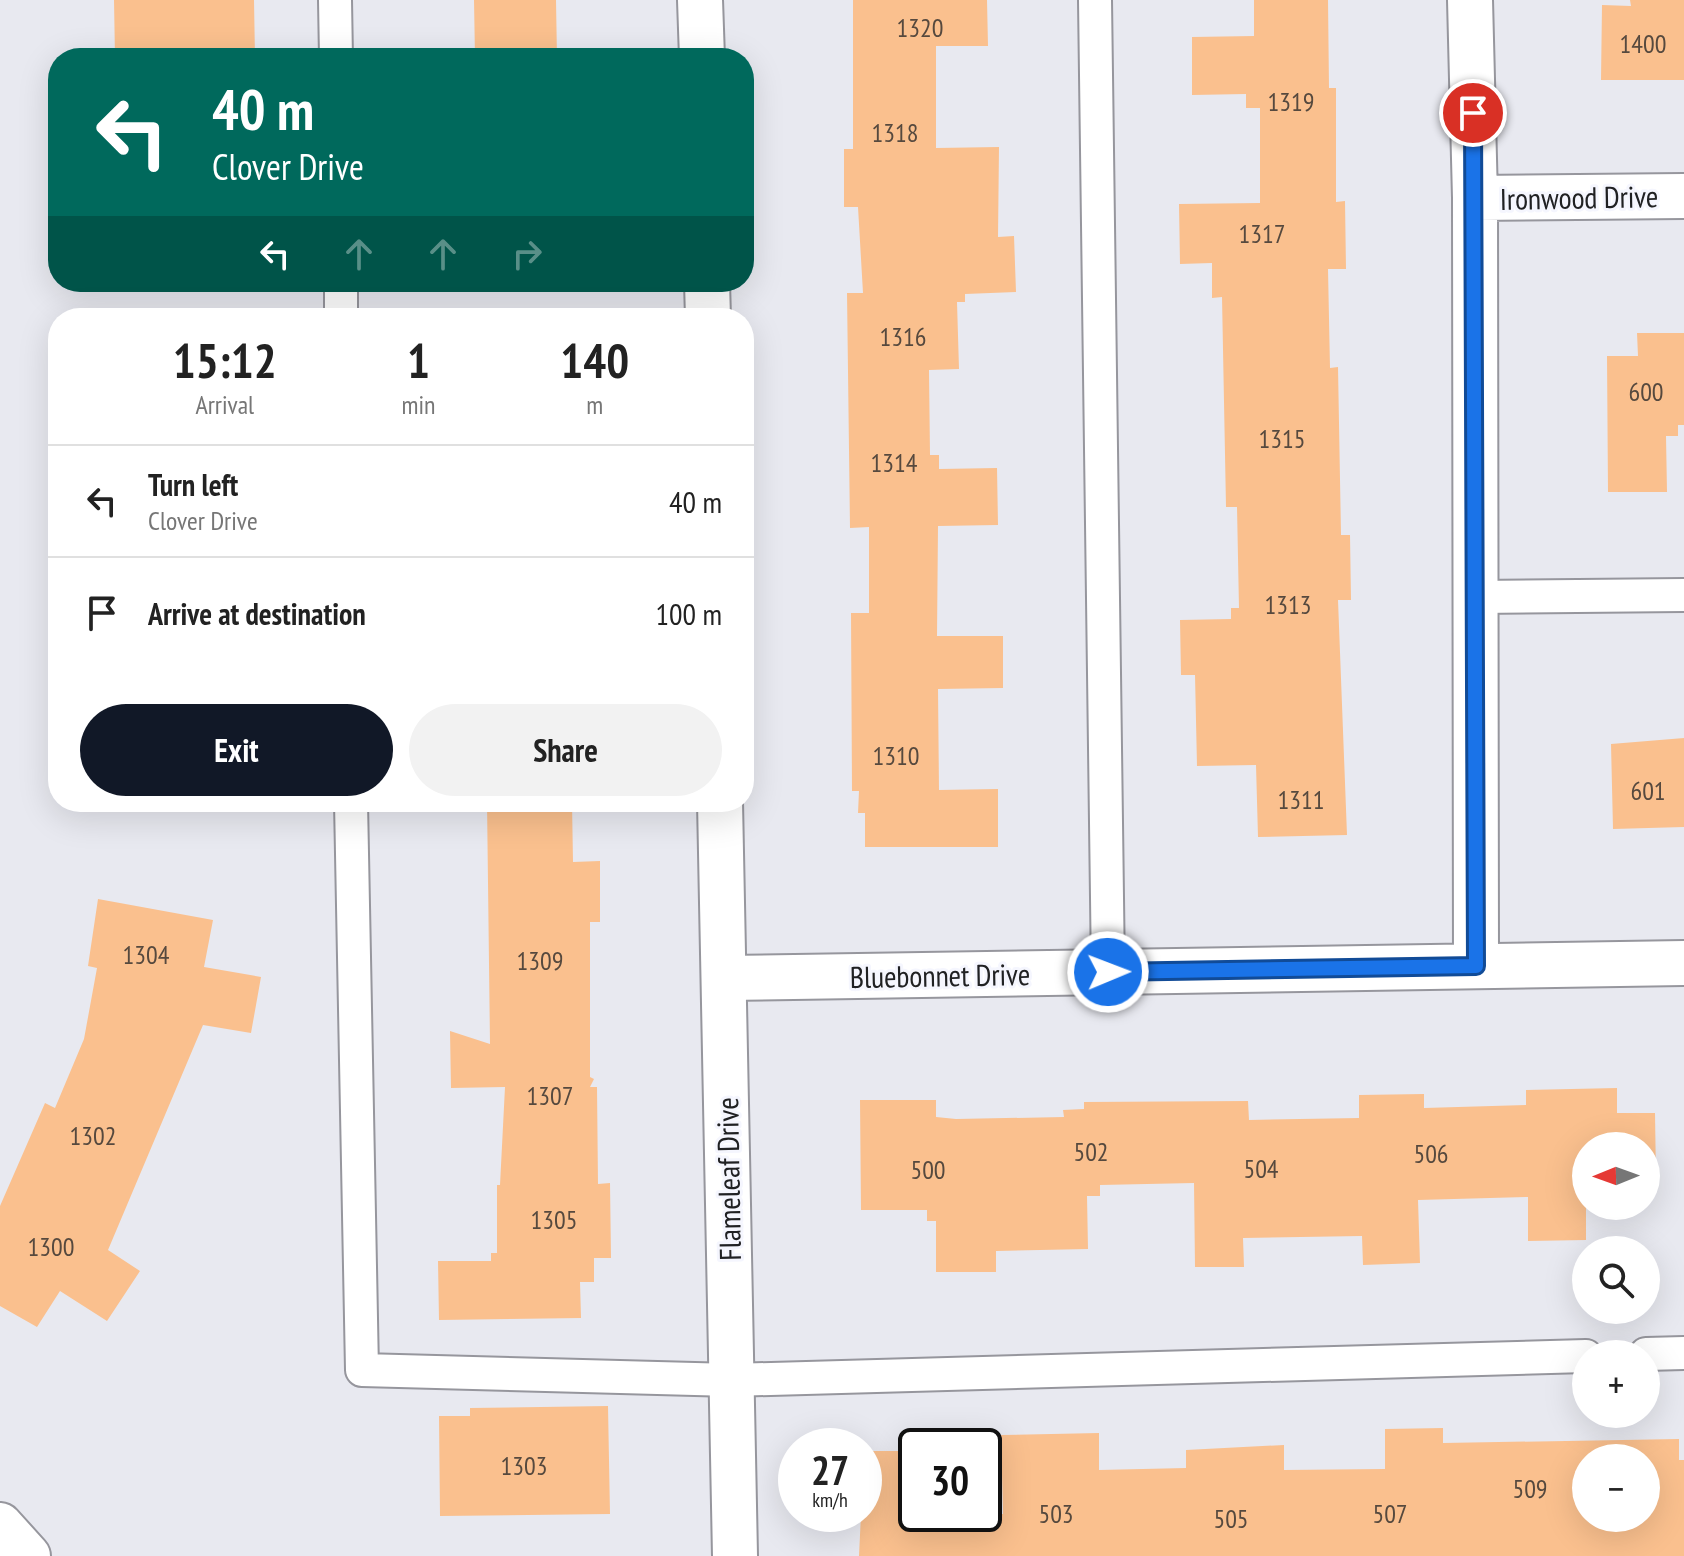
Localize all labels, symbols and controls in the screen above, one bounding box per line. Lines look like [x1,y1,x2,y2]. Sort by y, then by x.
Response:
house number: 1320 [897,11,943,44]
house number: 1400 [1620,27,1666,60]
text: 40 m [212,73,314,145]
pin [1439,79,1507,147]
icon: left [80,80,184,184]
house number: 1319 [1268,85,1314,118]
icon: arrive [1451,91,1495,135]
house number: 1318 [872,116,918,149]
text: Clover Drive [212,143,364,190]
street label: Ironwood Drive [1499,176,1659,218]
house number: 1317 [1239,217,1285,250]
icon: left [253,232,297,276]
icon: ahead [337,232,381,276]
icon: ahead [421,232,465,276]
icon: right [505,232,549,276]
house number: 1316 [880,320,926,353]
text: 15:12 [173,329,277,391]
text: 1 [407,329,430,391]
text: 140 [560,329,629,391]
house number: 600 [1628,375,1664,408]
text: Arrival [195,388,254,421]
text: min [401,388,435,421]
text: m [586,388,603,421]
house number: 1315 [1259,422,1305,455]
house number: 1314 [871,446,918,479]
text: Turn left [148,465,238,504]
icon: left [80,479,124,523]
text: 40 m [669,482,722,521]
text: Clover Drive [148,504,258,537]
house number: 1313 [1265,588,1311,621]
icon: arrive [80,591,124,635]
text: Arrive at destination [148,594,366,633]
text: 100 m [656,594,722,633]
button: Exit [80,704,393,796]
button: Share [409,704,722,796]
house number: 1310 [873,739,919,772]
house number: 601 [1630,774,1666,807]
house number: 1311 [1278,783,1324,816]
position arrow [1066,930,1150,1014]
house number: 1304 [123,938,170,971]
house number: 1309 [517,944,563,977]
street label: Bluebonnet Drive [849,954,1031,996]
house number: 1307 [527,1079,573,1112]
street label: Flameleaf Drive [707,1097,749,1261]
house number: 1302 [70,1119,116,1152]
north arrow [1572,1132,1660,1220]
map controls [1572,1132,1660,1532]
house number: 502 [1073,1135,1109,1168]
house number: 506 [1413,1137,1449,1170]
house number: 504 [1243,1152,1279,1185]
house number: 500 [910,1153,946,1186]
house number: 1305 [531,1203,577,1236]
house number: 1300 [28,1230,74,1263]
button: search [1572,1236,1660,1324]
button: + [1572,1340,1660,1428]
speed limit sign: 30 [898,1428,1002,1532]
text: 27 [811,1444,849,1496]
button: − [1572,1444,1660,1532]
house number: 1303 [501,1449,547,1482]
house number: 509 [1512,1472,1548,1505]
text: km/h [812,1487,848,1513]
house number: 503 [1038,1497,1074,1530]
house number: 507 [1372,1497,1408,1530]
house number: 505 [1213,1502,1249,1535]

